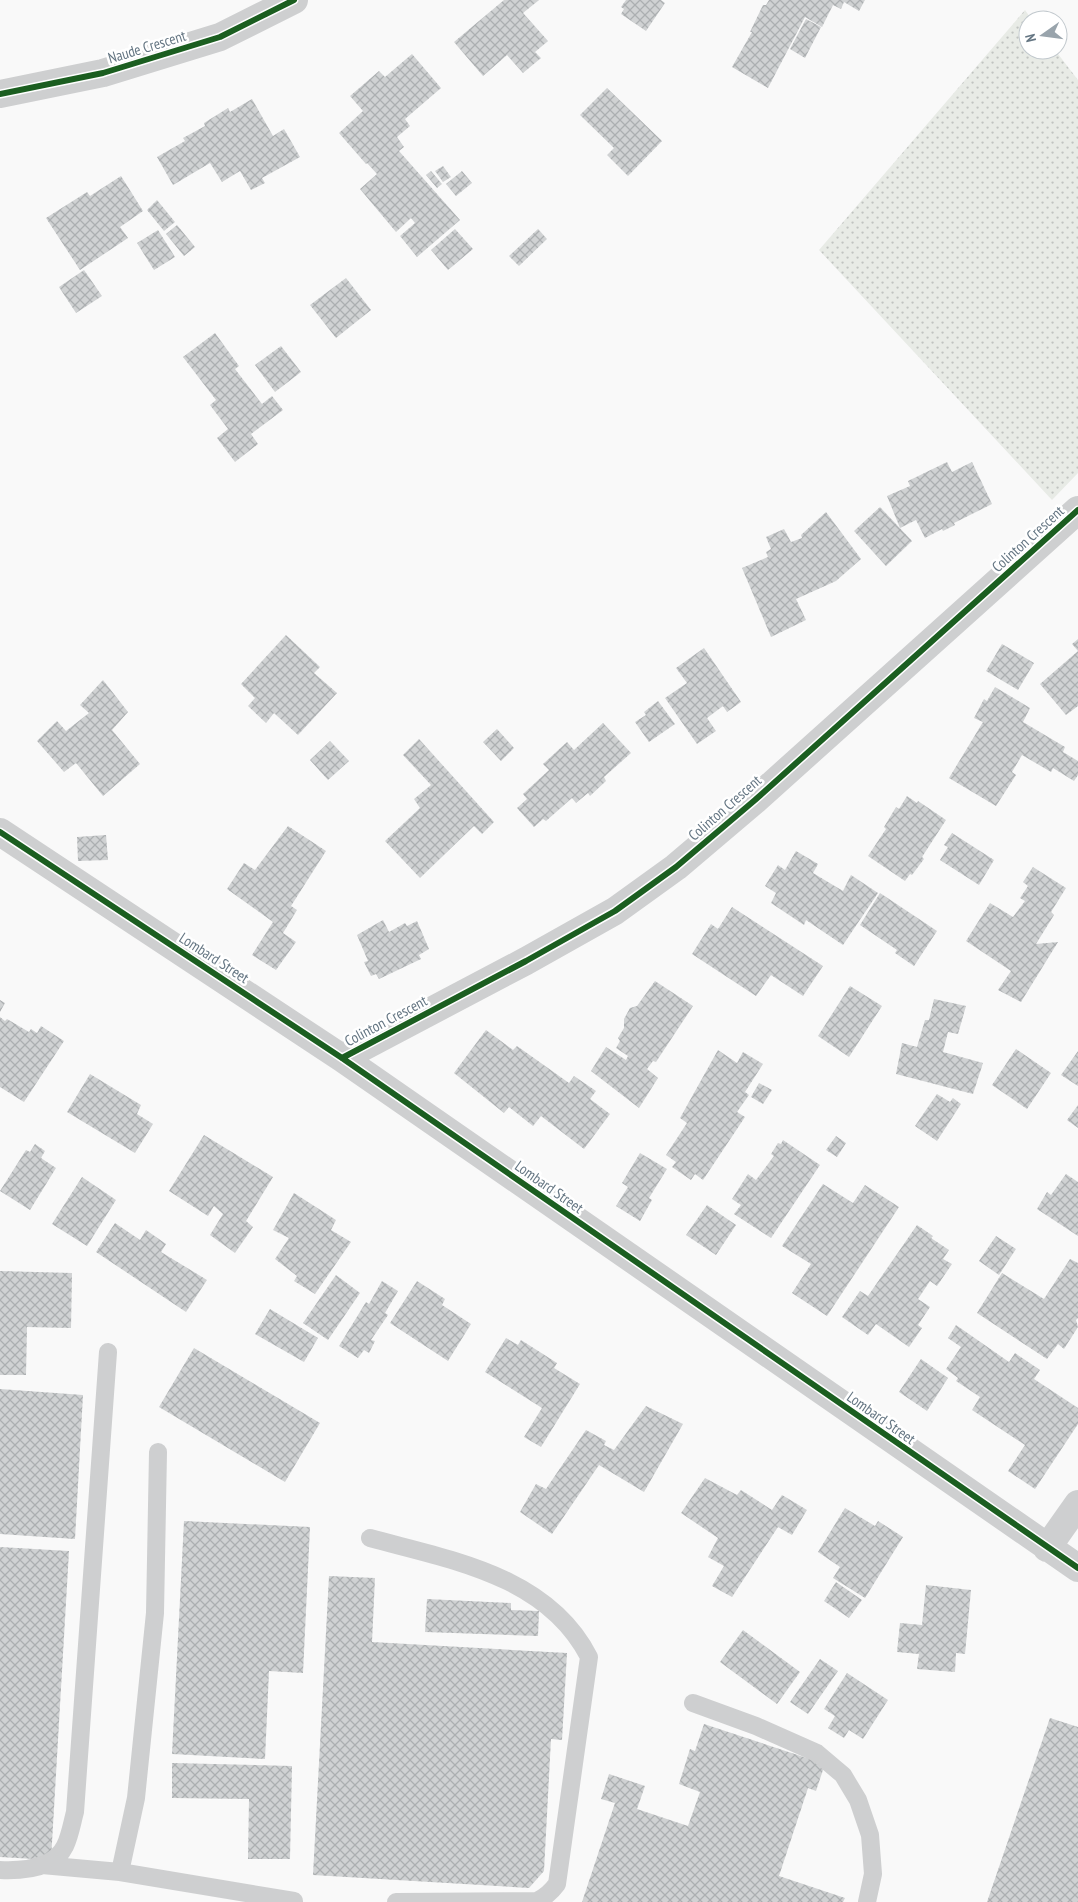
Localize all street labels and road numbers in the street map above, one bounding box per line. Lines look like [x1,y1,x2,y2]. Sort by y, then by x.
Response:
street label: Naude Crescent [106,26,188,67]
street label: Colinton Crescent [988,501,1068,576]
street label: Colinton Crescent [684,771,765,844]
street label: Lombard Street [176,928,253,987]
street label: Colinton Crescent [341,991,430,1050]
street label: Lombard Street [511,1156,587,1217]
street label: Lombard Street [843,1387,919,1448]

